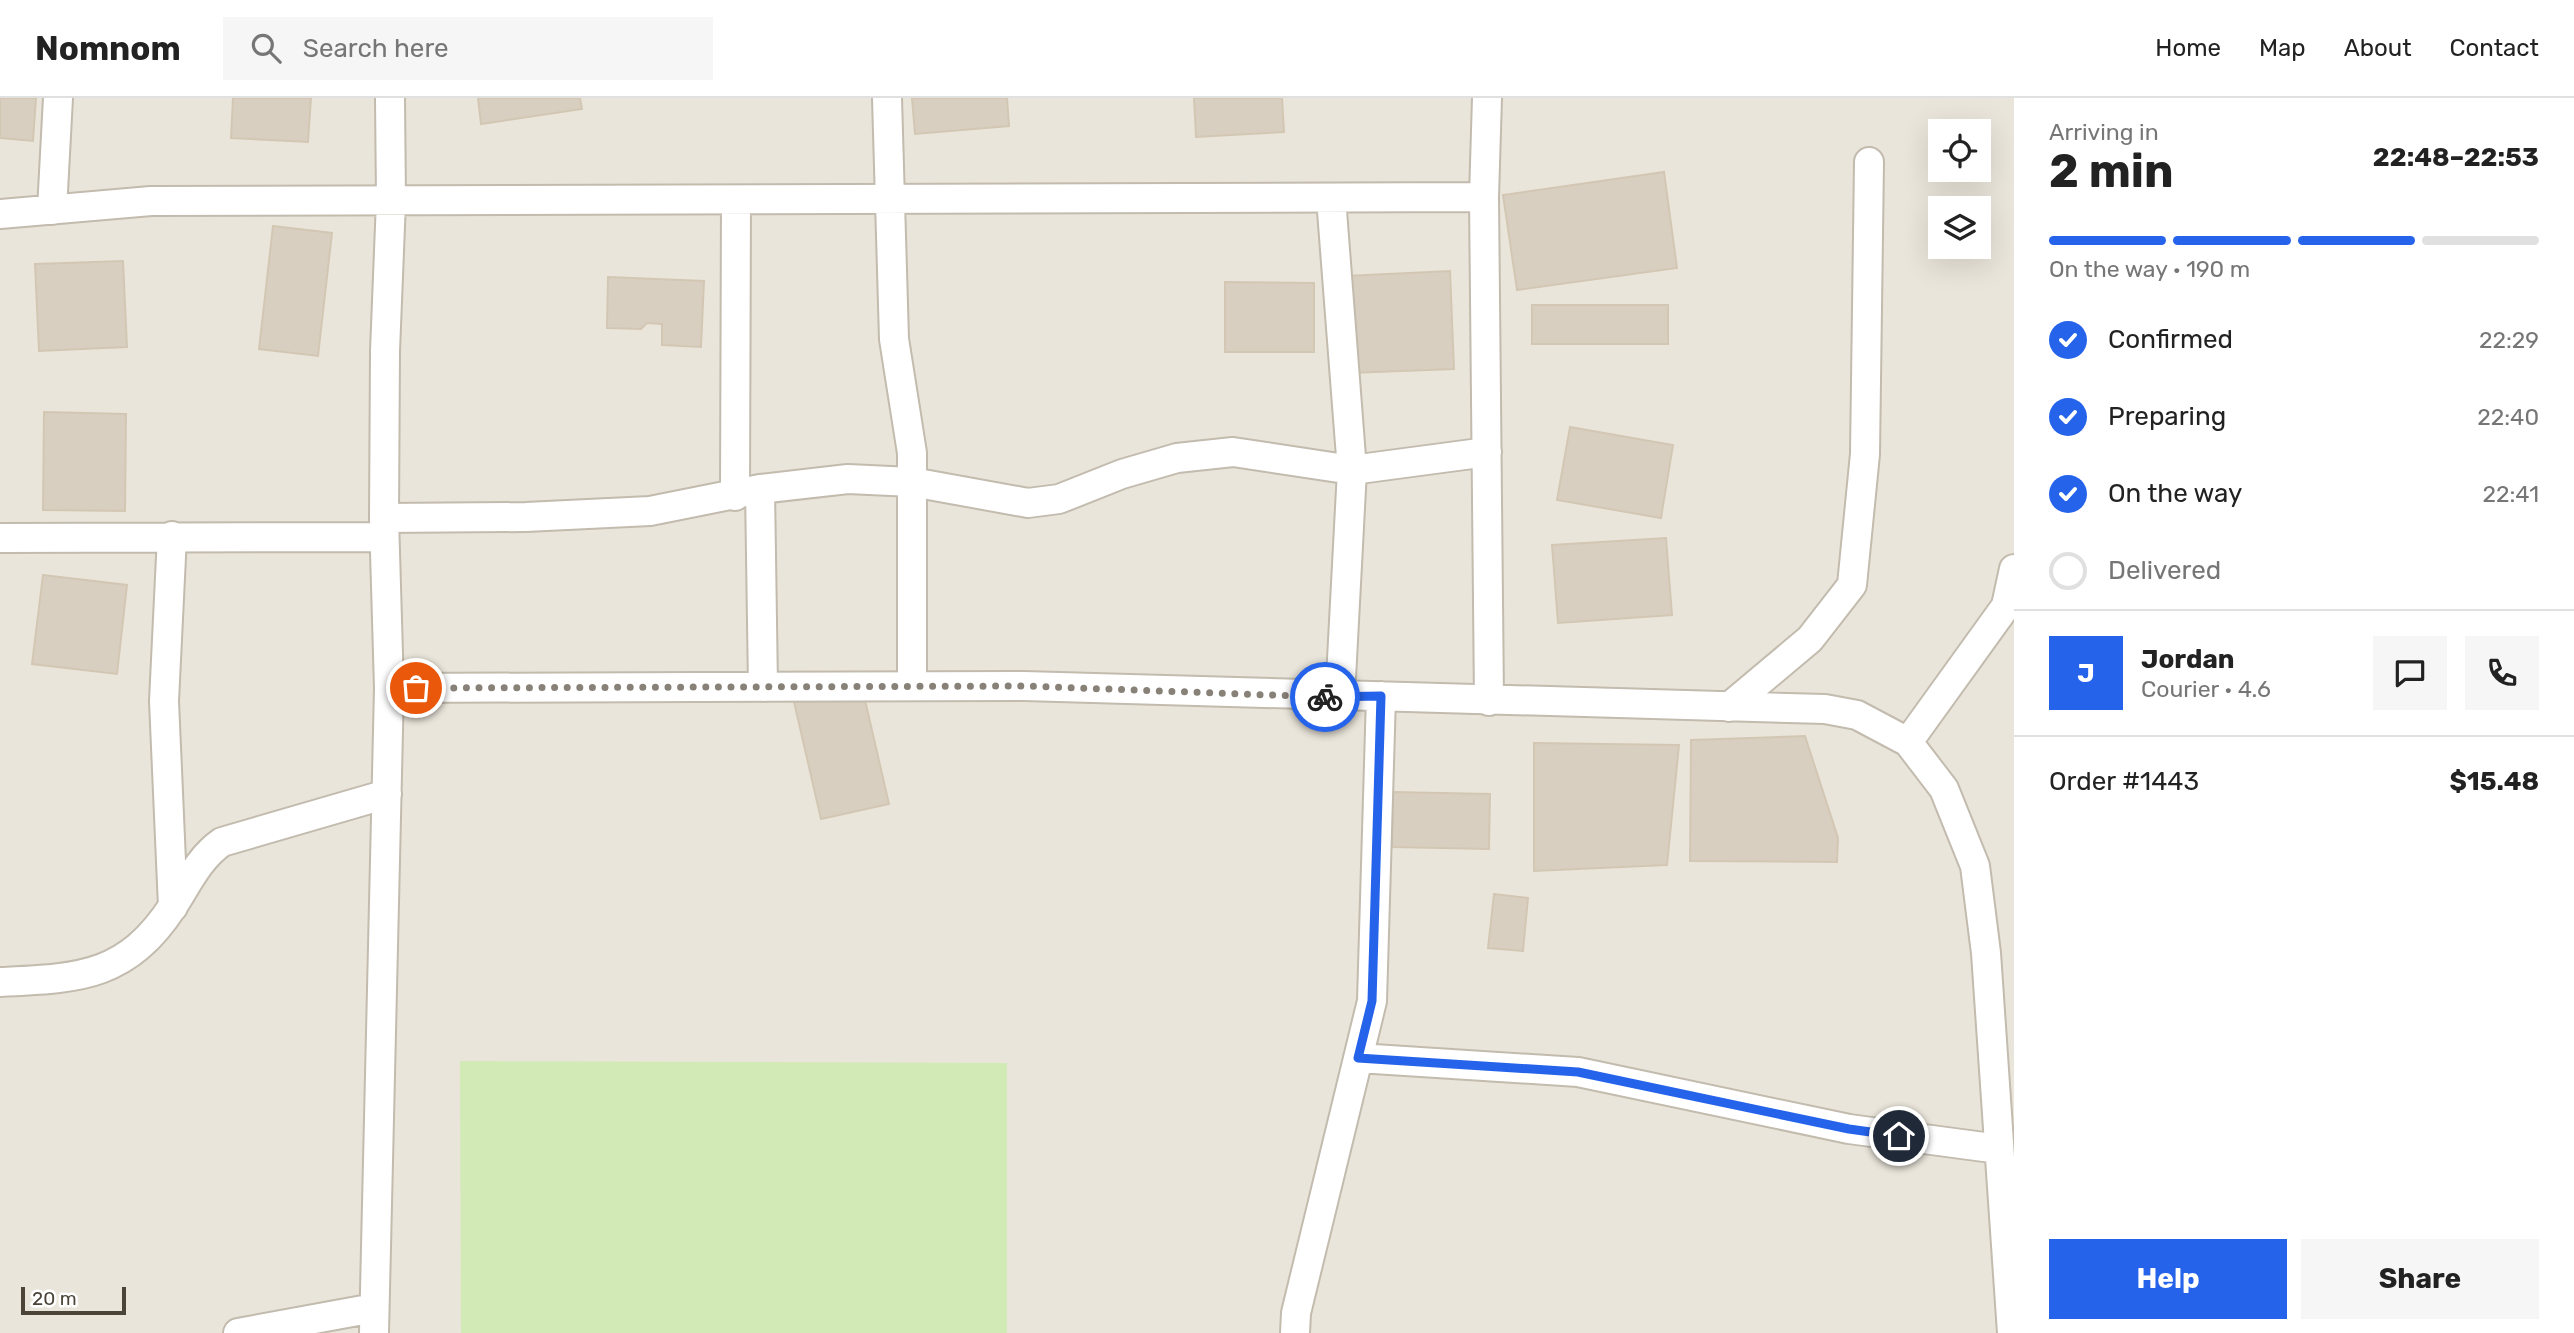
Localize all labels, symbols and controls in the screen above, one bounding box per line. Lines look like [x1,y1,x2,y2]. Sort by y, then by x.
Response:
search box [223,17,713,80]
text: Nomnom [35,29,181,68]
icon: search [247,29,285,67]
text: Search here [303,33,449,64]
text: Home [2155,34,2221,62]
text: Map [2259,34,2306,62]
text: About [2344,34,2412,62]
text: Contact [2450,34,2539,62]
text: Arriving in [2049,118,2159,146]
map controls [1928,119,1991,259]
button: locate [1928,119,1991,182]
text: 22:48–22:53 [2373,142,2539,173]
text: 2 min [2049,144,2174,199]
button: layers [1928,196,1991,259]
text: On the way · 190 m [2049,255,2250,283]
icon: check [2049,321,2087,359]
text: Confirmed [2108,324,2233,355]
text: 22:29 [2479,326,2539,354]
icon: check [2049,398,2087,436]
text: Preparing [2108,401,2226,432]
text: 22:40 [2477,403,2539,431]
icon: check [2049,475,2087,513]
text: On the way [2108,478,2242,509]
text: 22:41 [2482,480,2539,508]
text: Delivered [2108,555,2221,586]
button: chat [2373,636,2447,710]
button: phone [2465,636,2539,710]
text: Jordan [2141,644,2234,675]
pin [386,658,446,718]
text: J [2077,658,2095,689]
courier [1290,662,1360,732]
icon: bag [397,669,435,707]
text: Courier · 4.6 [2141,675,2271,703]
icon: bike [1306,678,1344,716]
text: Order #1443 [2049,766,2199,797]
text: $15.48 [2449,766,2539,797]
pin [1869,1106,1929,1166]
icon: home [1880,1117,1918,1155]
button: Help [2049,1239,2287,1319]
button: Share [2301,1239,2539,1319]
scale bar [21,1284,126,1316]
text: 20 m [32,1287,77,1310]

